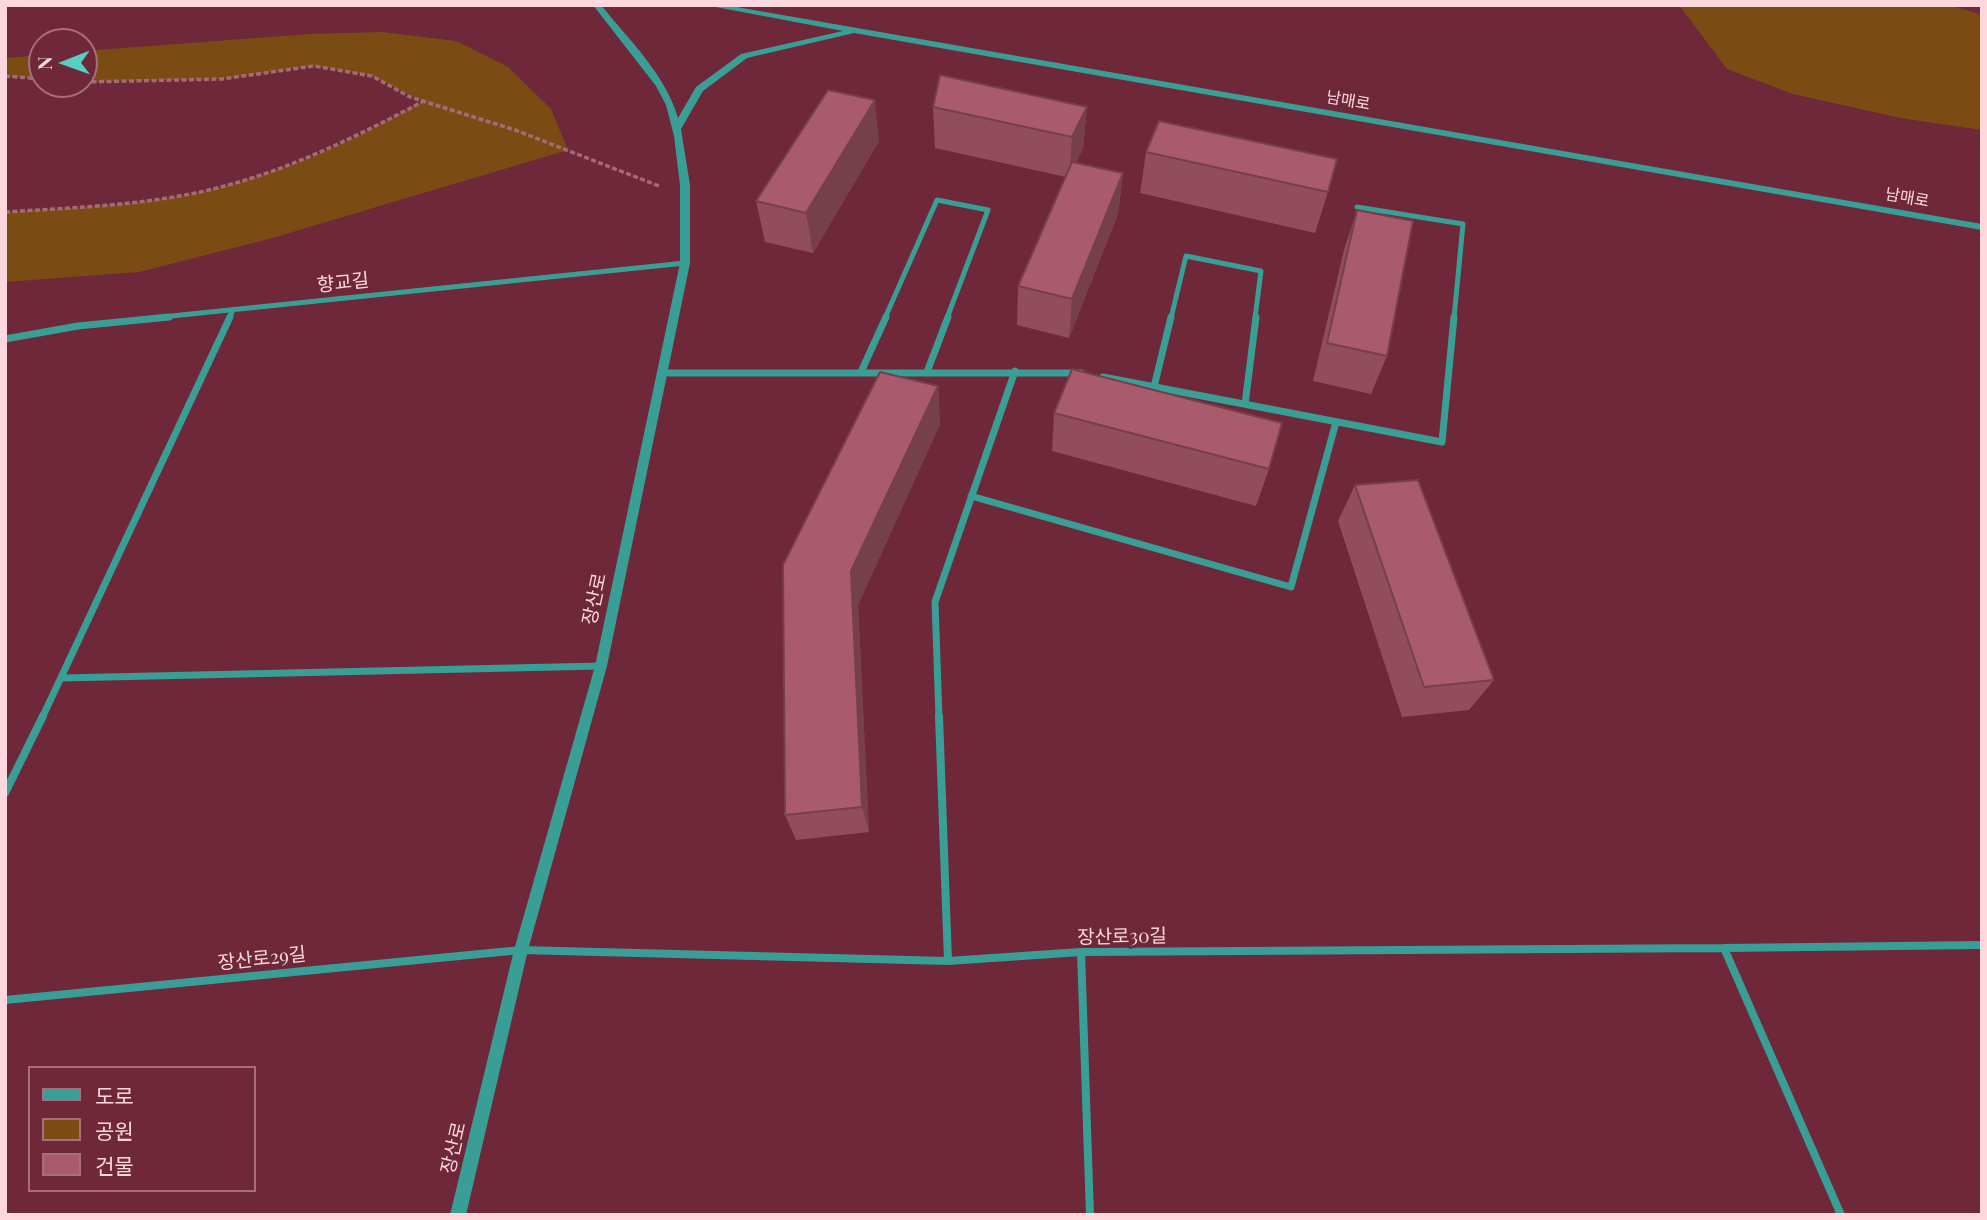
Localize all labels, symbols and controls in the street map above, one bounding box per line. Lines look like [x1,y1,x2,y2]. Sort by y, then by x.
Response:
north arrow [28,28,98,98]
text: N [31,56,57,70]
street label: 남매로 [1325,88,1371,114]
street label: 남매로 [1884,185,1930,211]
street label: 향교길 [316,269,370,297]
street label: 장산로 [578,571,612,627]
street label: 장산로30길 [1077,925,1167,949]
street label: 장산로29길 [217,943,307,975]
legend [28,1066,256,1192]
text: 도로 [95,1081,134,1109]
text: 공원 [95,1116,134,1144]
street label: 장산로 [437,1120,471,1176]
text: 건물 [95,1151,134,1179]

